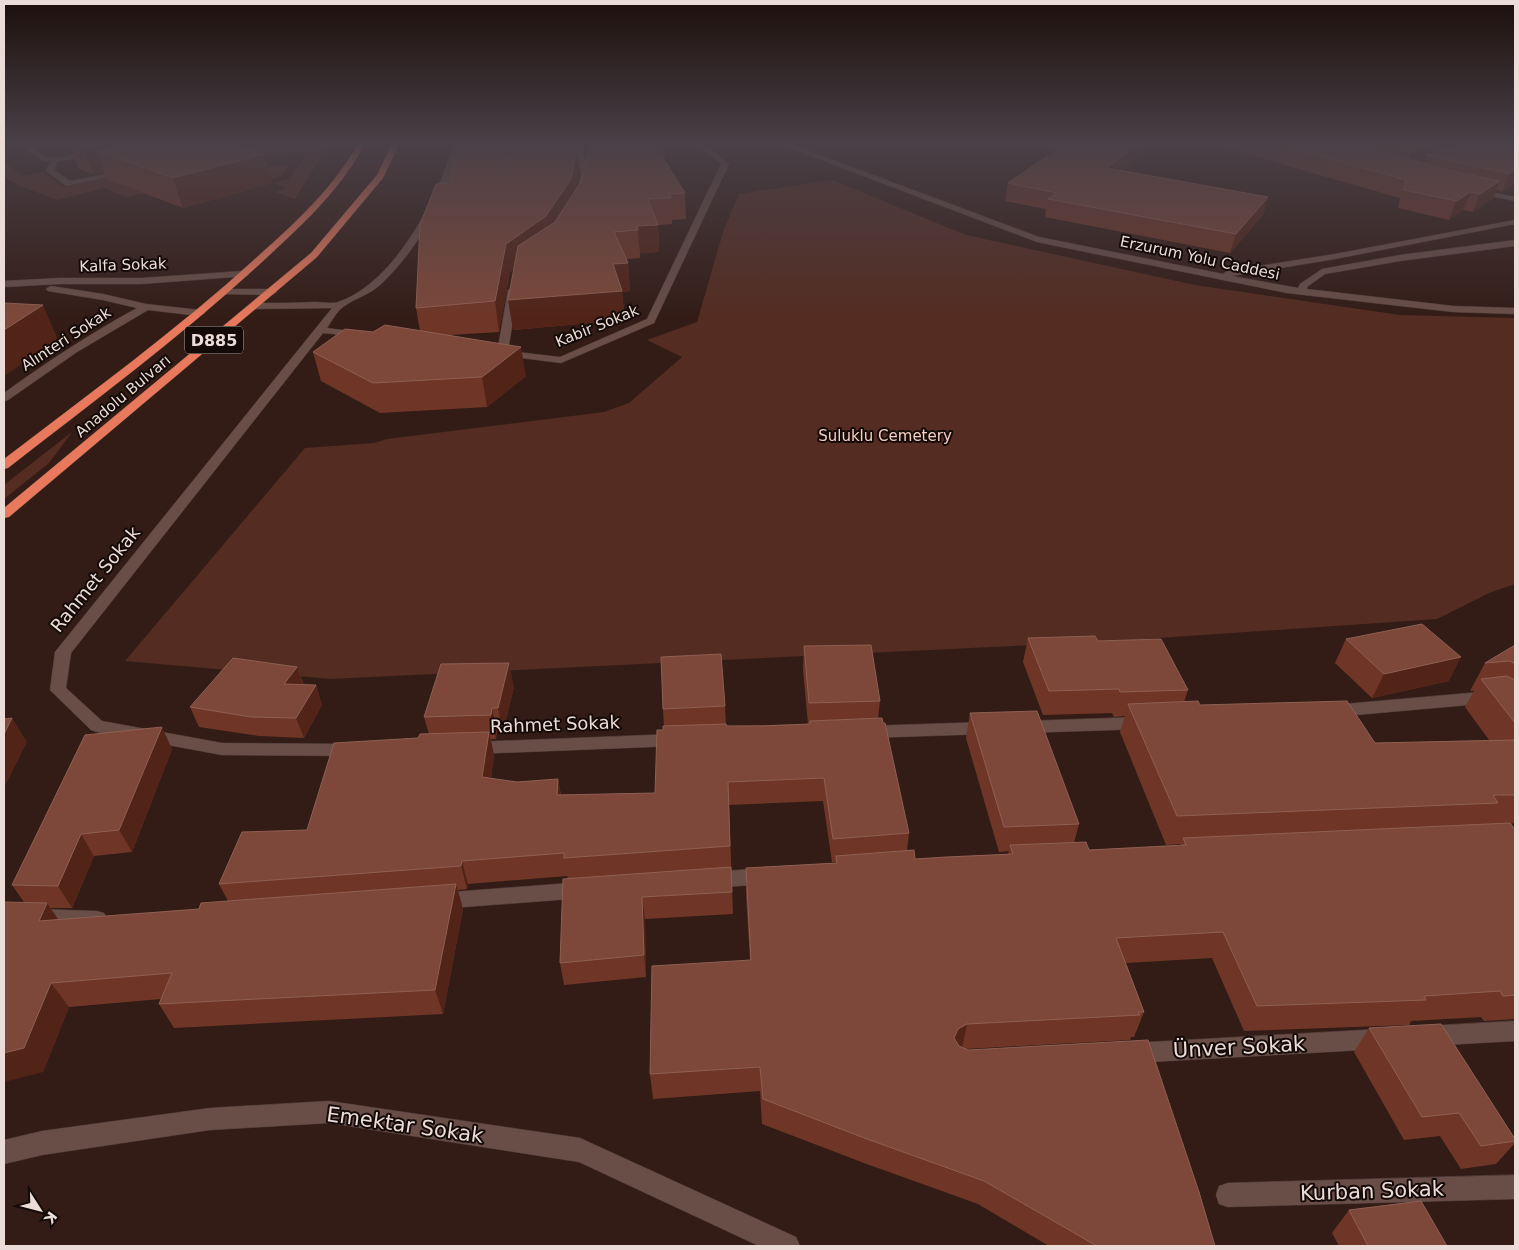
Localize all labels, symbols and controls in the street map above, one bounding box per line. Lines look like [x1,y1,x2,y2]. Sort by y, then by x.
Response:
street label: Erzurum Yolu Caddesi [1119,232,1281,284]
street label: Kalfa Sokak [79,254,167,276]
street label: Kabir Sokak [553,301,642,351]
street label: Alınteri Sokak [18,303,114,375]
road number: D885 [185,326,243,354]
street label: Anadolu Bulvarı [72,351,174,441]
park label: Suluklu Cemetery [818,427,952,445]
street label: Rahmet Sokak [46,521,144,636]
street label: Rahmet Sokak [490,711,621,737]
street label: Ünver Sokak [1172,1031,1307,1062]
street label: Emektar Sokak [325,1102,486,1148]
street label: Kurban Sokak [1300,1176,1445,1206]
north arrow [15,1185,65,1235]
text: K [40,1209,60,1228]

